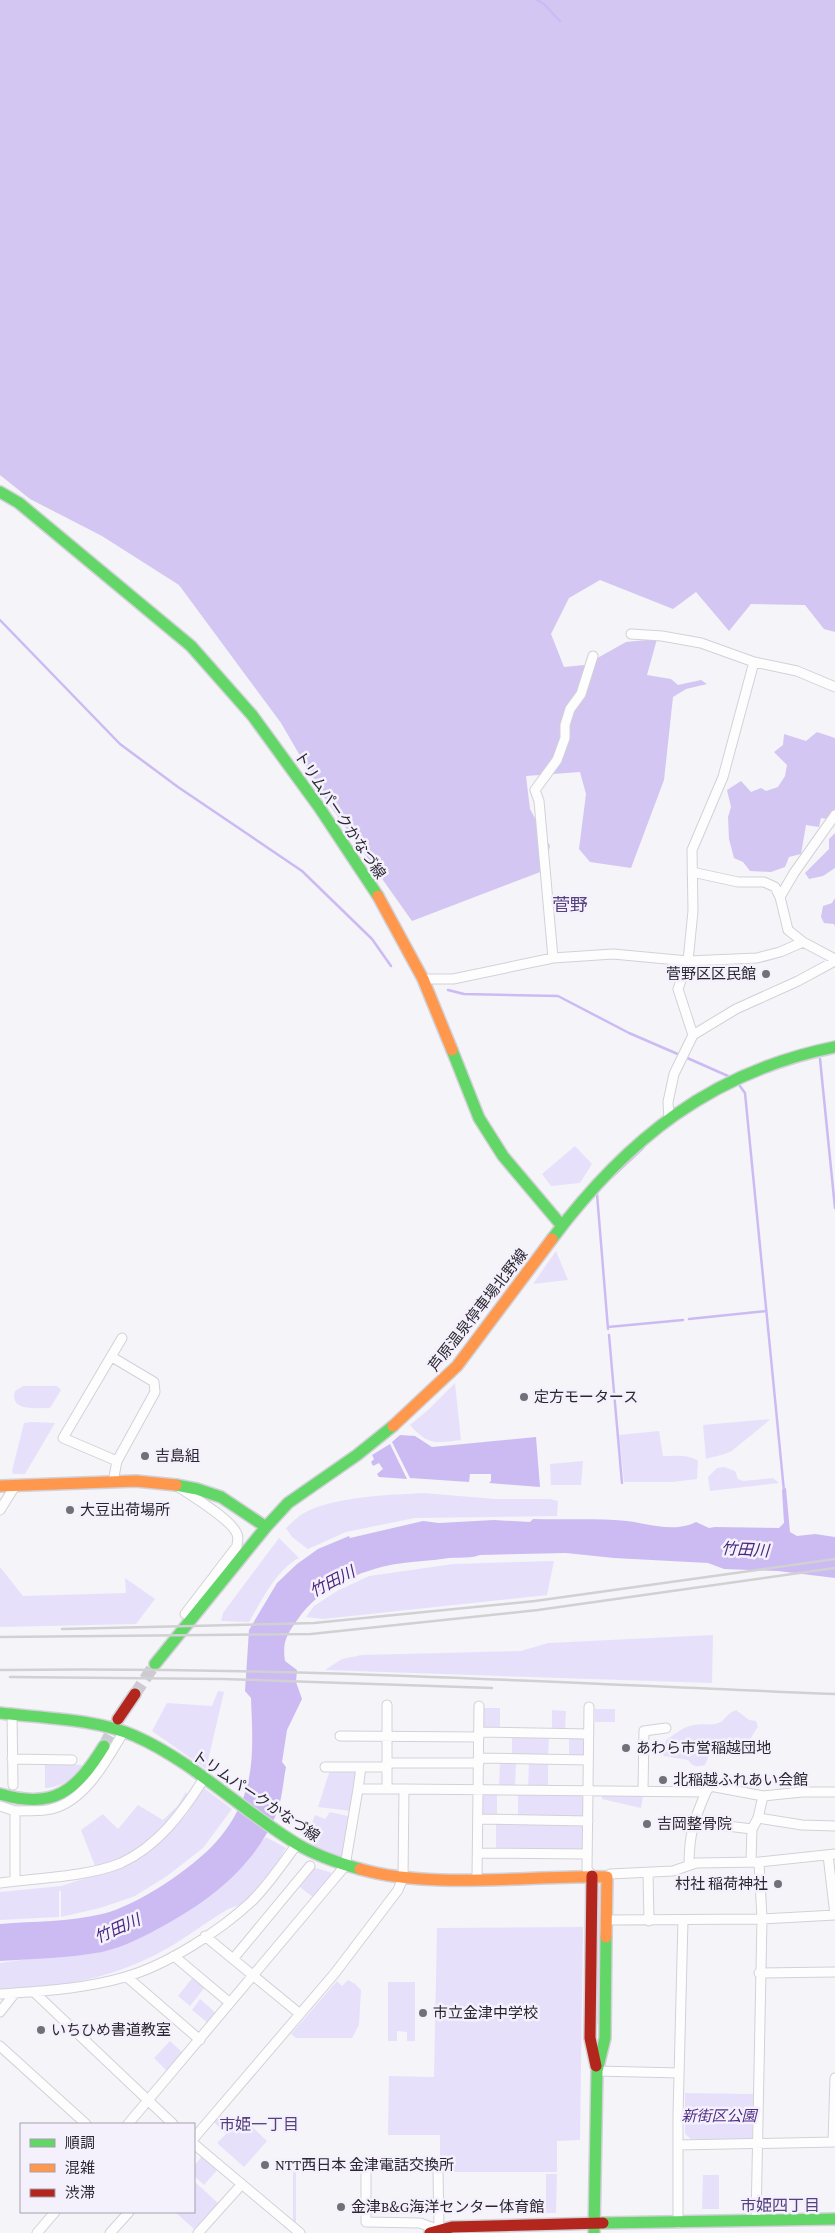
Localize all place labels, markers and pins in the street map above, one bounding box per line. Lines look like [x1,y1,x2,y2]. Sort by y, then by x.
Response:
place label: 菅野区区民館 [666,966,756,982]
marker: 菅野区区民館 [760,968,772,980]
place label: 定方モータース [534,1389,638,1405]
marker: 定方モータース [518,1391,530,1403]
place label: 吉島組 [155,1448,200,1464]
marker: 吉島組 [139,1450,151,1462]
place label: 大豆出荷場所 [80,1502,170,1518]
marker: 大豆出荷場所 [64,1504,76,1516]
place label: あわら市営稲越団地 [636,1740,771,1756]
marker: あわら市営稲越団地 [620,1742,632,1754]
place label: 北稲越ふれあい会館 [673,1771,808,1788]
marker: 北稲越ふれあい会館 [657,1774,669,1786]
place label: 吉岡整骨院 [657,1816,732,1832]
marker: 吉岡整骨院 [641,1818,653,1830]
place label: 村社 稲荷神社 [675,1875,768,1892]
marker: 村社 稲荷神社 [772,1878,784,1890]
place label: 市立金津中学校 [433,2005,538,2021]
marker: 市立金津中学校 [417,2007,429,2019]
place label: いちひめ書道教室 [51,2022,171,2038]
marker: いちひめ書道教室 [35,2024,47,2036]
place label: NTT西日本 金津電話交換所 [275,2157,454,2173]
marker: NTT西日本 金津電話交換所 [259,2159,271,2171]
place label: 金津B&G海洋センター体育館 [351,2199,544,2215]
marker: 金津B&G海洋センター体育館 [335,2201,347,2213]

